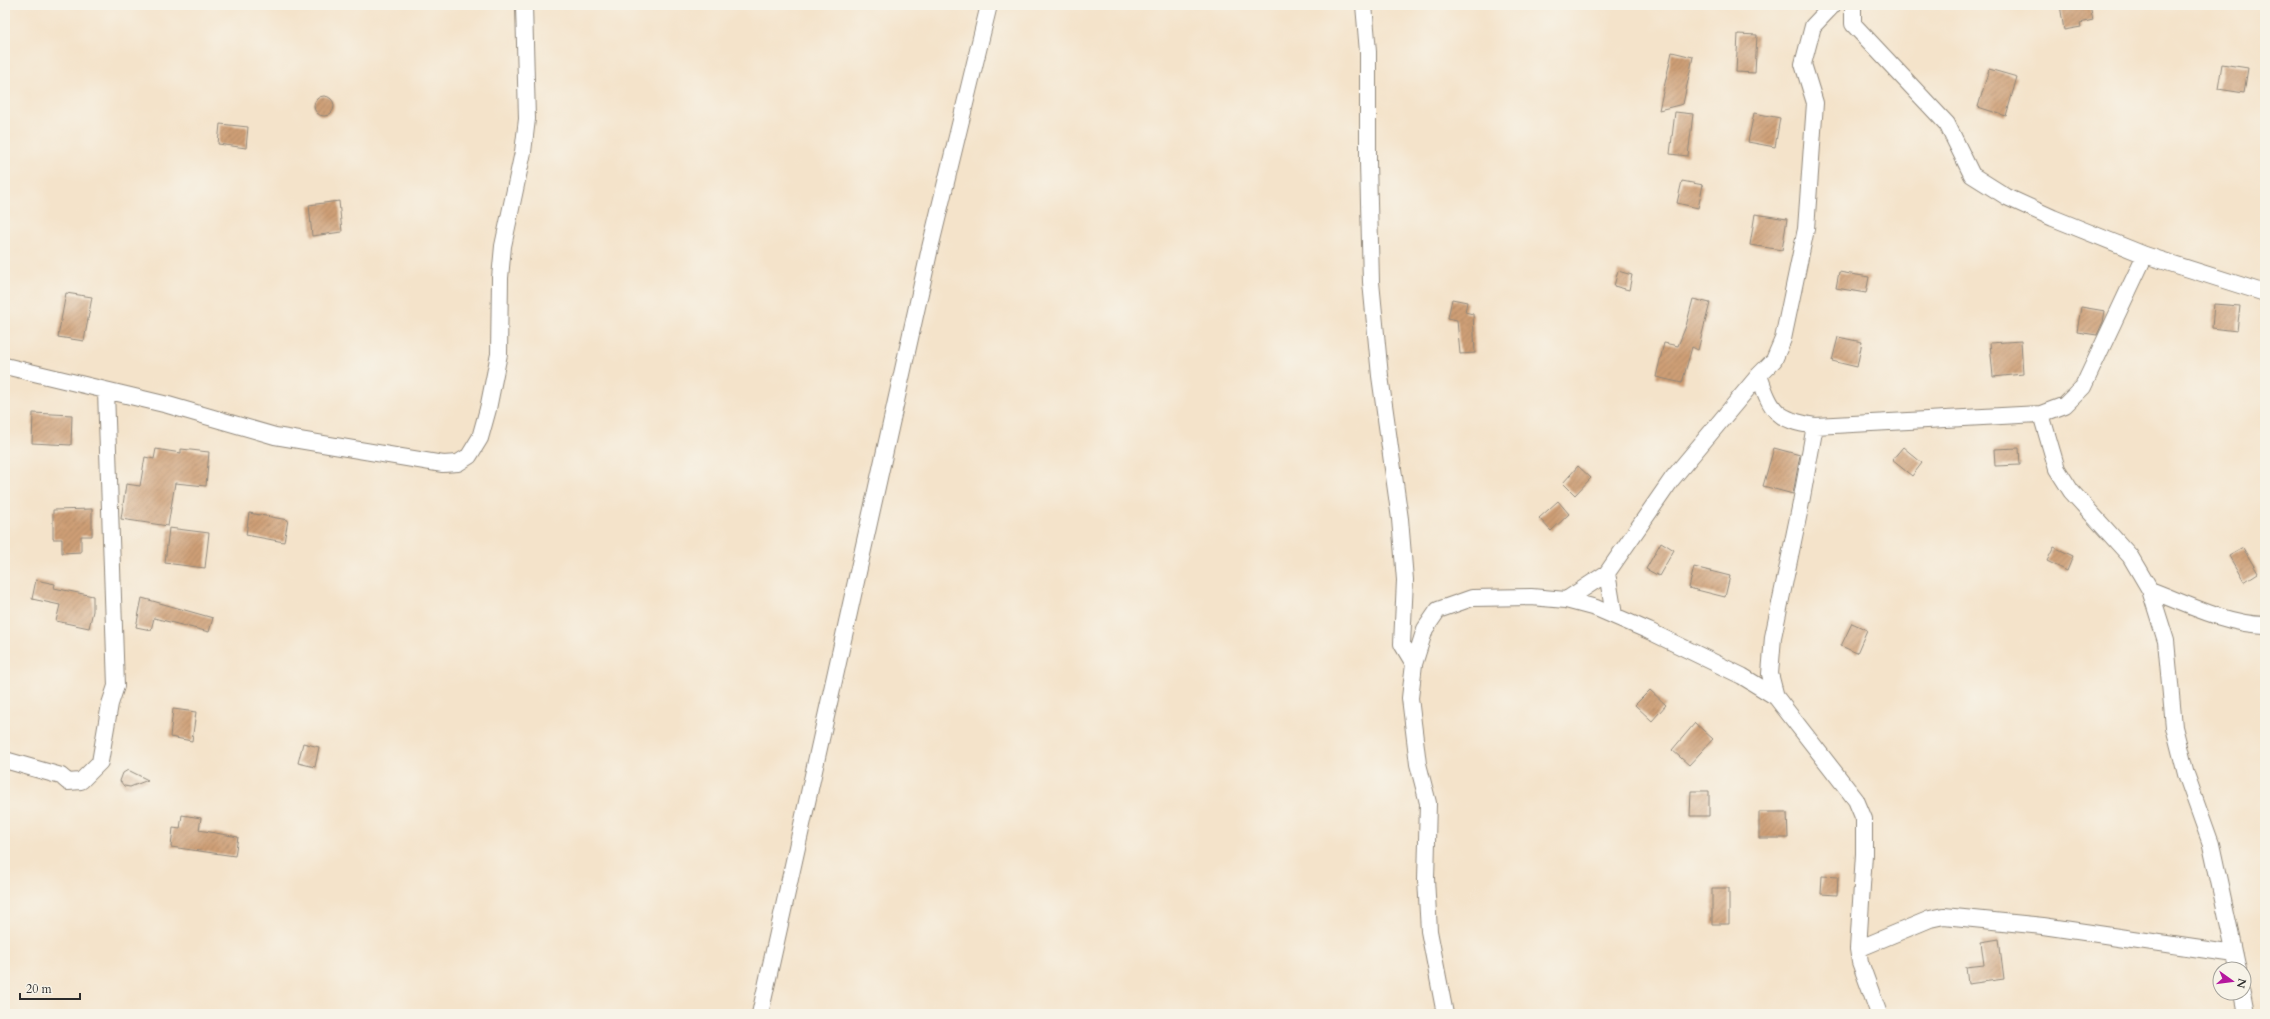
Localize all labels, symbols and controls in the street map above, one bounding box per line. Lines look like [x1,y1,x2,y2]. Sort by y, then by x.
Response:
north arrow [2212,961,2252,1001]
scale bar [20,975,80,1001]
text: N [2233,977,2250,990]
text: 20 m [26,981,53,997]

